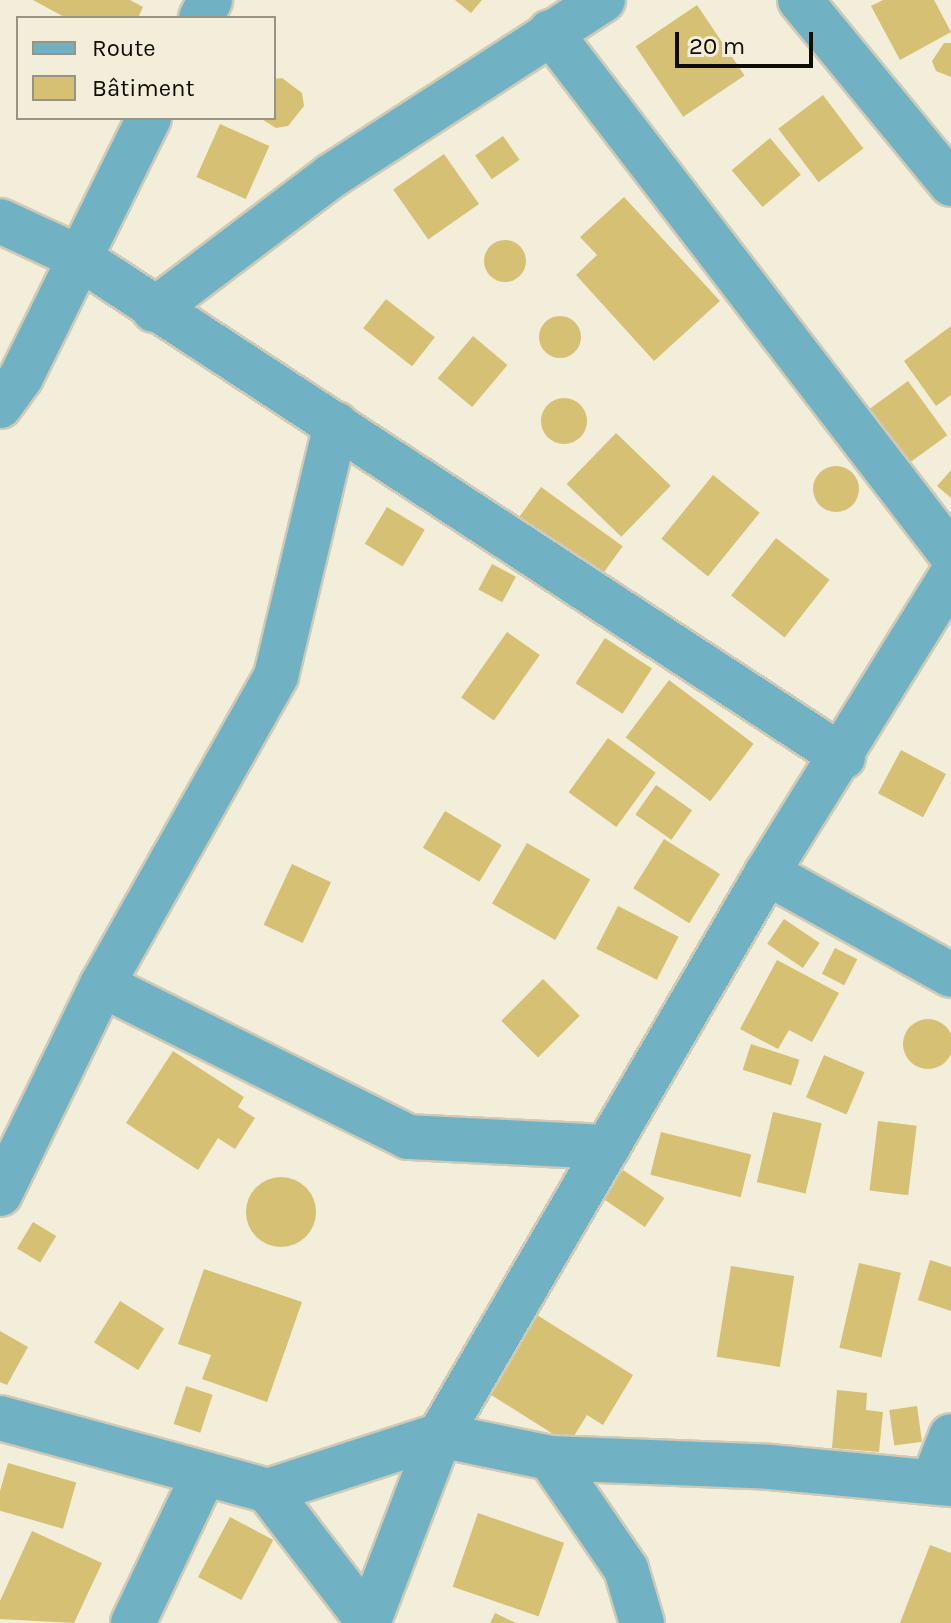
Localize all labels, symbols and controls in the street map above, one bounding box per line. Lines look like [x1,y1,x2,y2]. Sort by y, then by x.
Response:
legend [16,16,276,120]
scale bar [679,16,817,66]
text: 20 m [689,32,745,60]
text: Route [92,34,156,62]
text: Bâtiment [92,74,195,102]

